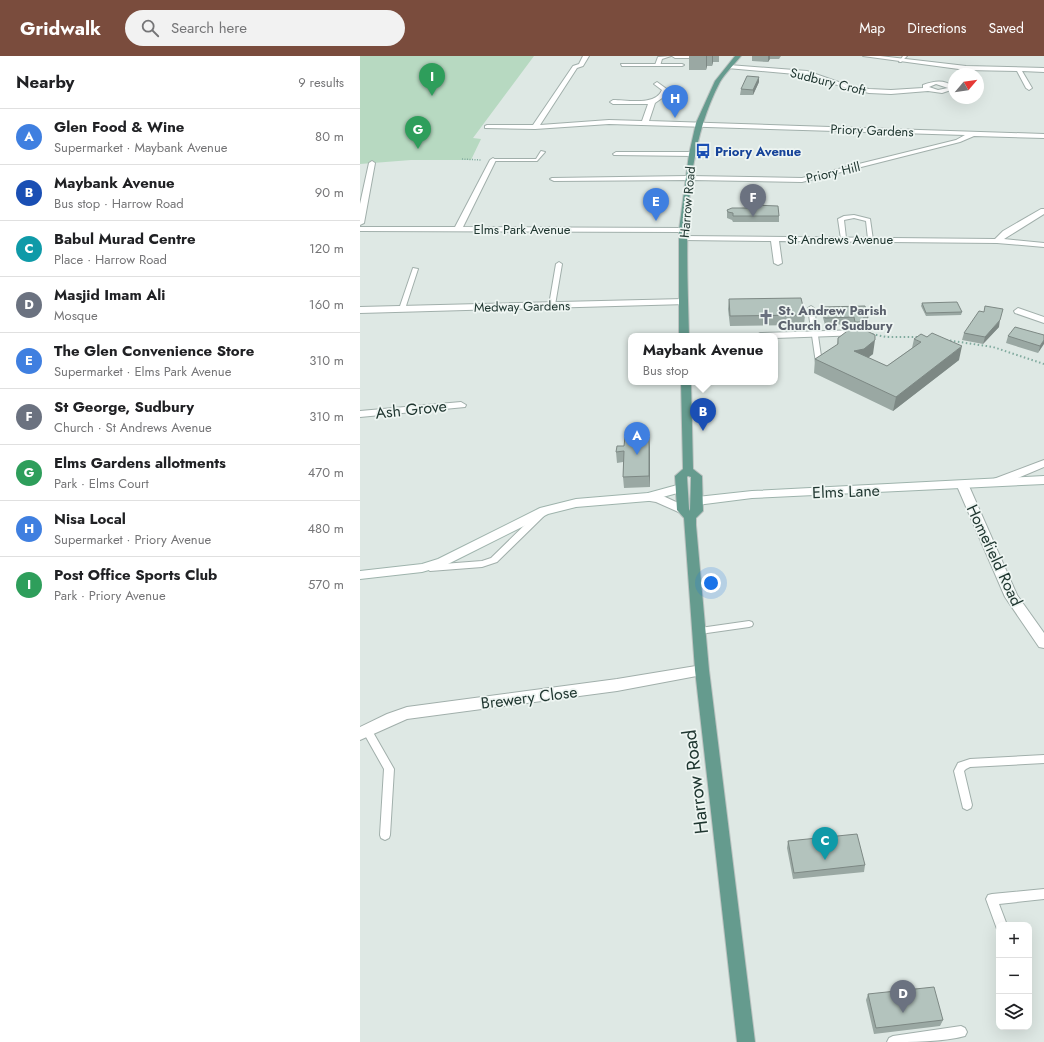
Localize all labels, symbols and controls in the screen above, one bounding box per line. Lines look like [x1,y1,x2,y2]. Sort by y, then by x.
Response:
search box [125,10,405,46]
text: Gridwalk [20,15,101,42]
icon: search [139,17,161,39]
text: Search here [171,17,247,39]
text: Map [859,18,885,38]
text: Directions [907,18,967,38]
text: Saved [989,18,1024,38]
pin: I [419,63,445,96]
street label: Sudbury Croft [788,63,868,100]
north arrow [948,68,984,104]
text: Nearby [16,70,74,94]
text: 9 results [298,73,344,92]
pin: H [662,85,688,118]
text: Glen Food & Wine [54,116,184,138]
pin: G [405,116,431,149]
street label: Priory Gardens [830,120,914,141]
text: A [24,127,34,146]
text: 80 m [315,127,344,146]
text: Supermarket · Maybank Avenue [54,138,227,157]
bus stop icon: Priory Avenue [694,142,712,160]
place label: Priory Avenue [715,142,802,161]
street label: Priory Hill [804,157,862,188]
street label: Harrow Road [675,165,700,239]
text: Maybank Avenue [54,172,175,194]
text: B [25,183,33,202]
text: 90 m [315,183,344,202]
pin: F [740,184,766,217]
pin: E [643,188,669,221]
text: Bus stop · Harrow Road [54,194,184,213]
street label: Elms Park Avenue [474,220,571,239]
text: Babul Murad Centre [54,228,196,250]
street label: St Andrews Avenue [787,230,893,249]
text: C [24,239,34,258]
text: 120 m [309,239,344,258]
text: Place · Harrow Road [54,250,167,269]
text: Masjid Imam Ali [54,284,165,306]
text: D [24,295,34,314]
text: 160 m [309,295,344,314]
street label: Medway Gardens [474,296,570,317]
place label: St. Andrew Parish Church of Sudbury [778,301,893,335]
text: Mosque [54,306,98,325]
church icon: St. Andrew Parish Church of Sudbury [757,308,775,326]
popup [628,333,778,385]
text: Maybank Avenue [643,339,763,361]
text: The Glen Convenience Store [54,340,254,362]
text: E [25,351,33,370]
text: 310 m [309,351,344,370]
text: Bus stop [643,361,689,380]
text: Supermarket · Elms Park Avenue [54,362,231,381]
street label: Ash Grove [374,394,448,425]
text: St George, Sudbury [54,396,194,418]
pin: B [690,398,716,431]
text: F [25,407,33,426]
text: 310 m [309,407,344,426]
text: Church · St Andrews Avenue [54,418,212,437]
pin: A [624,422,650,455]
text: Elms Gardens allotments [54,452,226,474]
text: G [24,463,34,482]
text: 470 m [308,463,344,482]
text: Park · Elms Court [54,474,149,493]
street label: Elms Lane [812,479,880,504]
street label: Homefield Road [961,501,1028,610]
text: Nisa Local [54,508,126,530]
text: H [24,519,34,538]
text: 480 m [307,519,344,538]
text: Supermarket · Priory Avenue [54,530,211,549]
text: Post Office Sports Club [54,564,217,586]
your location [701,573,721,593]
text: I [27,575,31,594]
text: 570 m [308,575,344,594]
text: Park · Priory Avenue [54,586,166,605]
street label: Brewery Close [480,680,579,715]
street label: Harrow Road [676,728,715,836]
pin: C [812,827,838,860]
map controls [996,922,1032,1030]
button: + [996,922,1032,958]
button: − [996,958,1032,994]
pin: D [890,980,916,1013]
button: layers [996,994,1032,1030]

